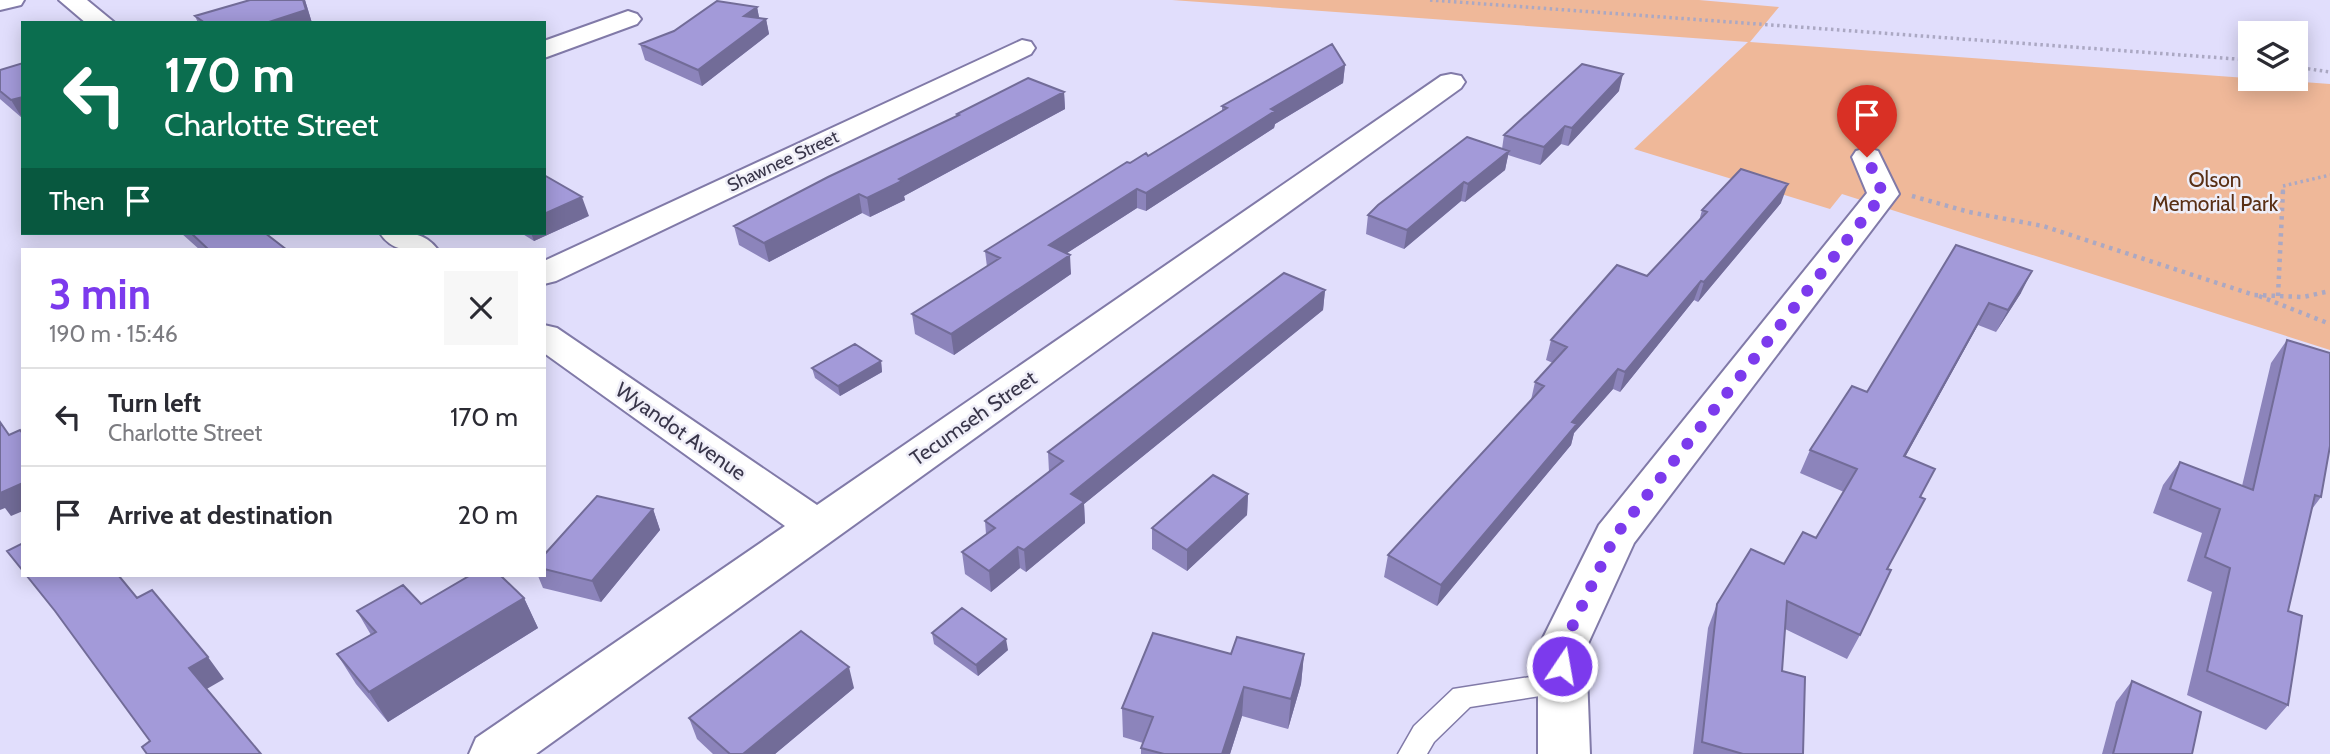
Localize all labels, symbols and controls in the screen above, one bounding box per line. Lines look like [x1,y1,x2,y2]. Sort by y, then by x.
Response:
map controls [2238,21,2308,91]
button: layers [2238,21,2308,91]
text: 170 m [164,45,295,104]
icon: left [49,49,140,140]
pin [1837,85,1897,157]
icon: arrive [1848,96,1886,134]
text: Charlotte Street [164,105,379,144]
street label: Shawnee Street [724,126,842,196]
park label: Olson Memorial Park [2152,167,2279,216]
icon: arrive [119,182,157,220]
text: Then [49,185,105,217]
text: 3 min [49,268,151,320]
button: close [444,271,518,345]
text: 190 m · 15:46 [49,320,178,348]
street label: Tecumseh Street [905,365,1041,471]
street label: Wyandot Avenue [611,377,751,485]
text: Turn left [108,387,201,419]
icon: left [49,398,87,436]
text: 170 m [450,401,518,433]
text: Charlotte Street [108,419,262,447]
icon: arrive [49,496,87,534]
text: Arrive at destination [108,499,333,531]
text: 20 m [458,499,518,531]
position arrow [1525,629,1599,703]

